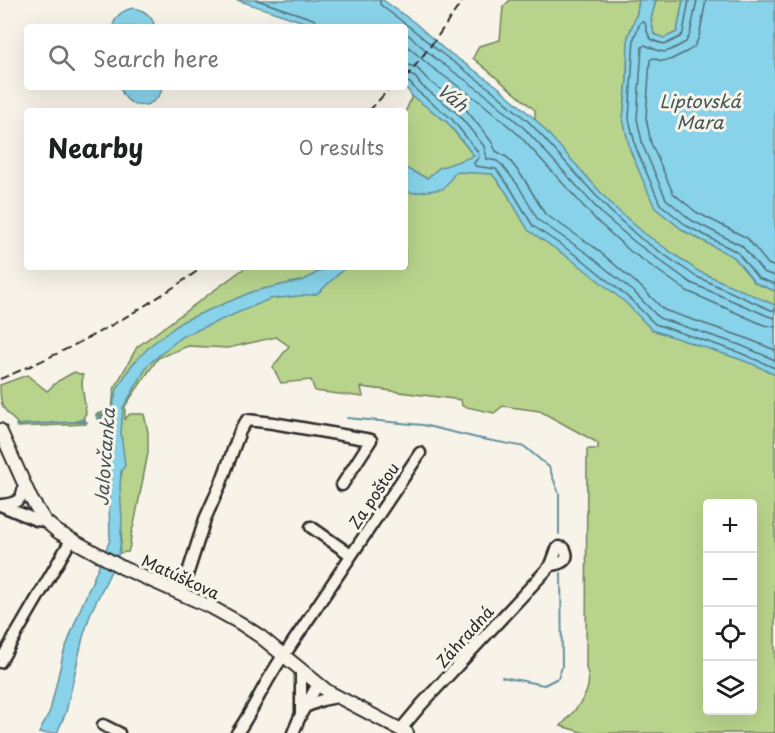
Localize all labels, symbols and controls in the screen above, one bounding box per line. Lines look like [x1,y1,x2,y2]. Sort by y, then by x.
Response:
search box [24,24,408,90]
icon: search [45,41,78,74]
text: Search here [93,41,219,74]
water label: Váh [432,76,474,118]
water label: Liptovská Mara [659,87,742,135]
text: Nearby [48,128,143,167]
text: 0 results [299,132,384,162]
water label: Jalovčanka [87,406,121,507]
street label: Za poštou [342,457,404,533]
map controls [703,499,757,715]
button: + [703,499,757,553]
street label: Matúškova [138,548,224,605]
button: − [703,553,757,607]
street label: Záhradná [430,600,498,672]
button: locate [703,607,757,661]
button: layers [703,661,757,715]

